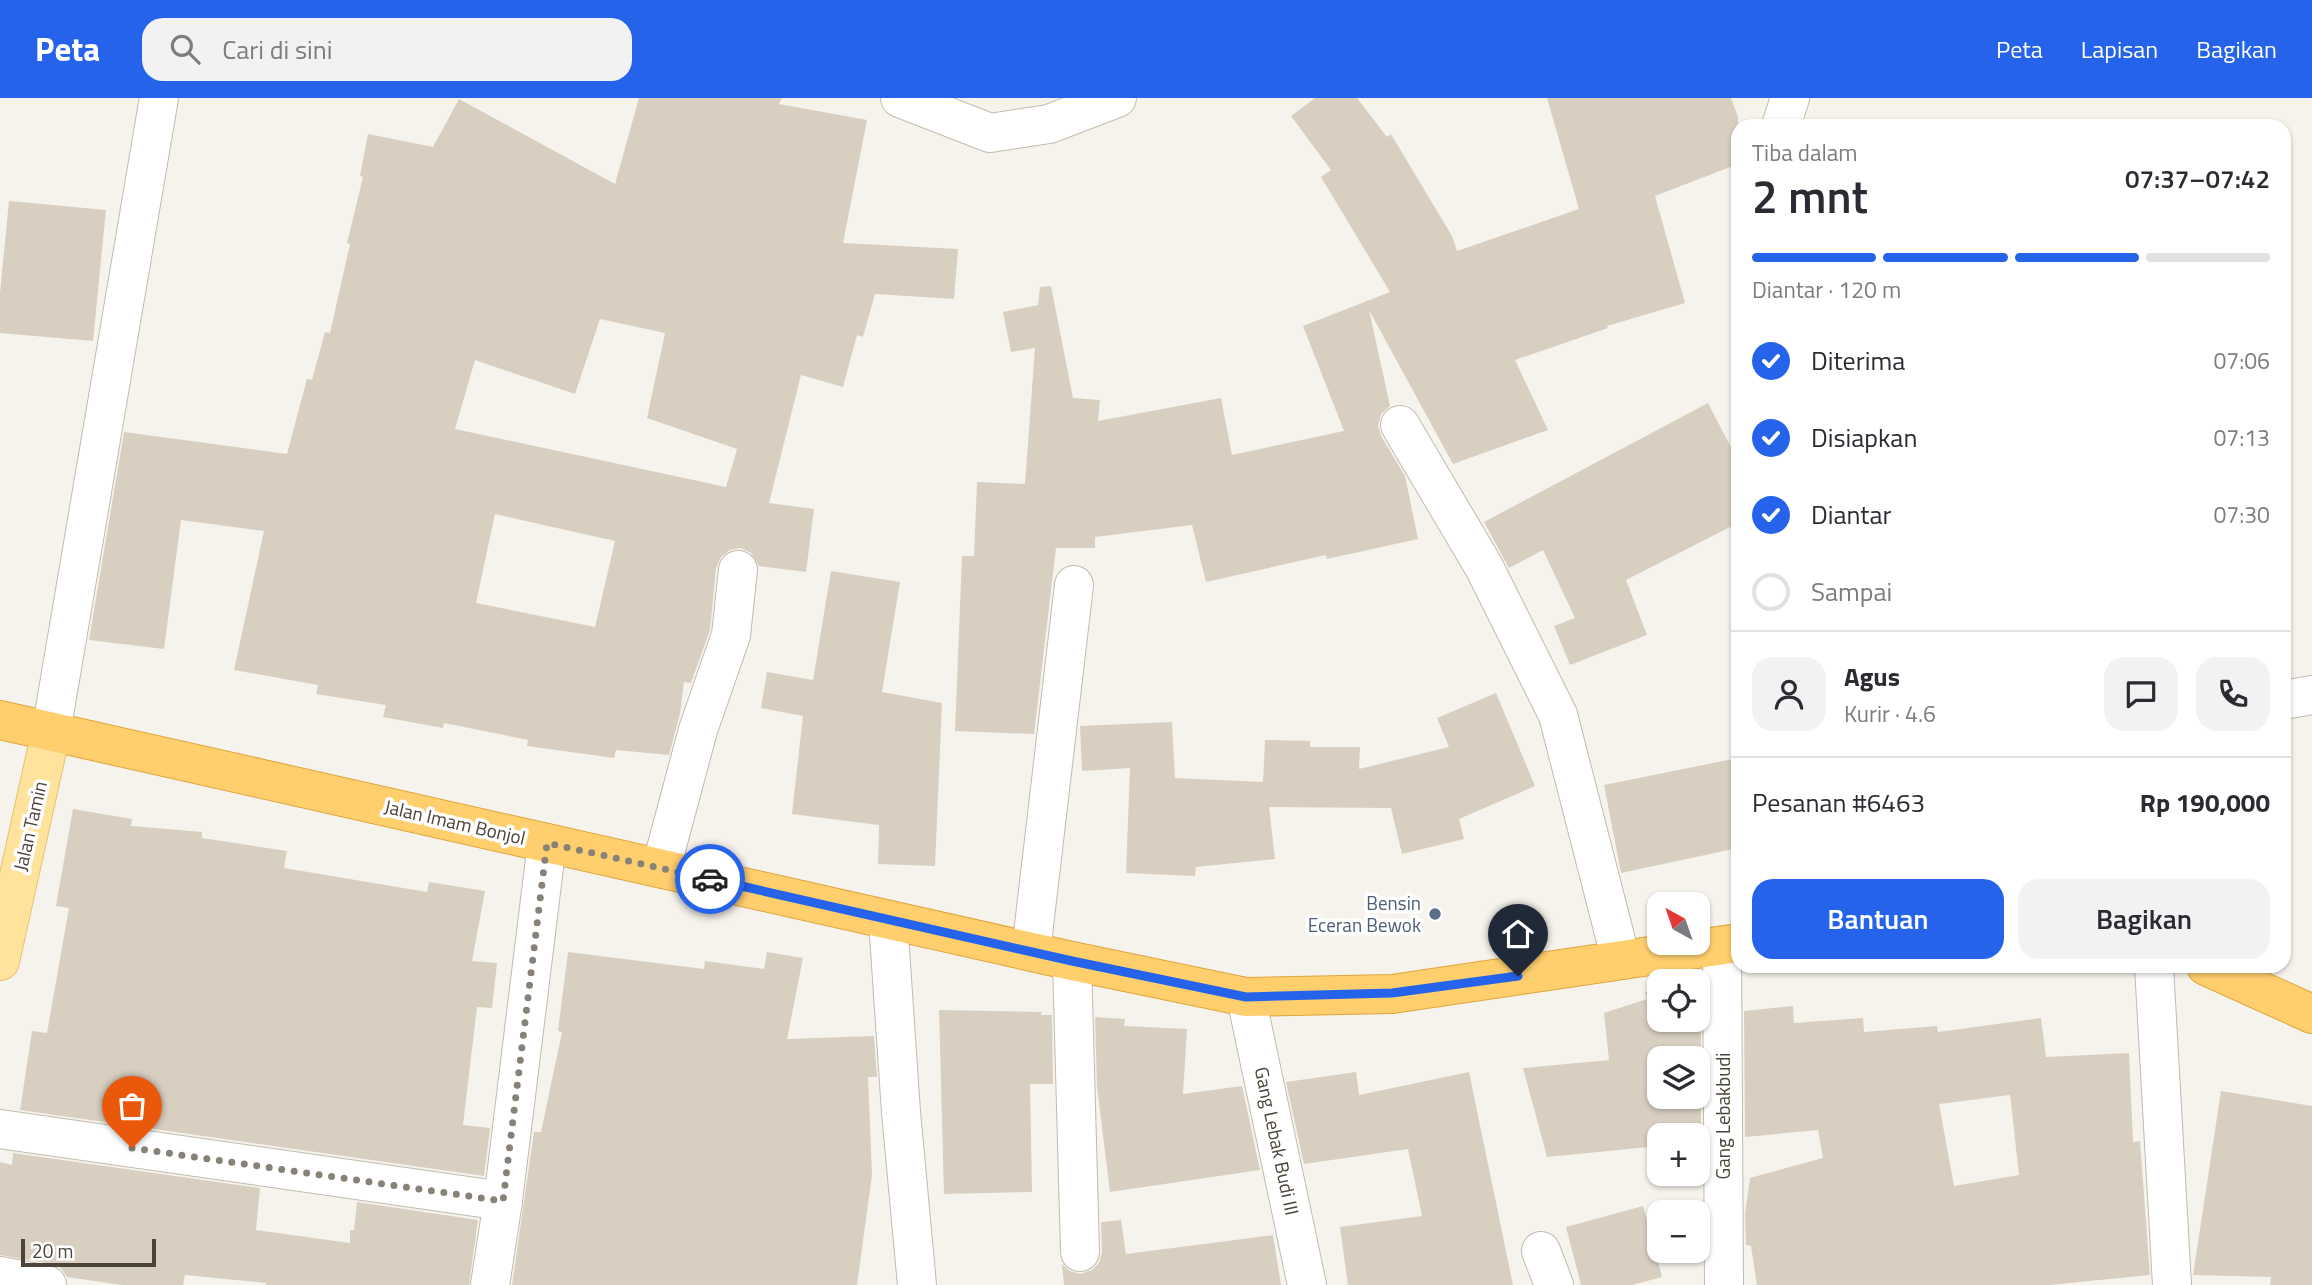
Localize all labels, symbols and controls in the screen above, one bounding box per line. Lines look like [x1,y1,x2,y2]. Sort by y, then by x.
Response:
search box [142,18,632,81]
text: Peta [35,24,100,74]
icon: search [166,30,204,68]
text: Cari di sini [222,30,332,69]
text: Peta [1996,31,2043,67]
text: Lapisan [2081,31,2158,67]
text: Bagikan [2196,31,2277,67]
text: Tiba dalam [1752,135,1858,170]
text: 07:37–07:42 [2125,159,2270,198]
text: 2 mnt [1752,161,1868,231]
text: Diantar · 120 m [1752,272,1901,307]
text: Diterima [1811,341,1905,380]
icon: check [1752,342,1790,380]
text: 07:06 [2213,343,2270,378]
text: Disiapkan [1811,418,1917,457]
icon: check [1752,419,1790,457]
text: 07:13 [2213,420,2270,455]
text: Diantar [1811,495,1892,534]
icon: check [1752,496,1790,534]
text: 07:30 [2213,497,2270,532]
text: Sampai [1811,572,1892,611]
button: person [1752,657,1826,731]
text: Agus [1844,657,1900,696]
button: chat [2104,657,2178,731]
button: phone [2196,657,2270,731]
text: Kurir · 4.6 [1844,696,1936,731]
street label: Jalan Tamin [5,778,54,874]
text: Pesanan #6463 [1752,783,1925,822]
text: Rp 190,000 [2140,783,2270,822]
street label: Jalan Imam Bonjol [382,791,529,852]
courier [675,844,745,914]
icon: car [691,860,729,898]
button: Bantuan [1752,879,2004,959]
button: Bagikan [2018,879,2270,959]
place label: Bensin Eceran Bewok [1308,888,1421,939]
north arrow [1647,892,1710,956]
map controls [1647,892,1710,1263]
pin [1488,904,1548,976]
marker: Bensin Eceran Bewok [1427,906,1443,922]
icon: home [1499,915,1537,953]
button: locate [1647,969,1710,1032]
button: layers [1647,1046,1710,1109]
street label: Gang Lebakbudi [1708,1053,1737,1179]
street label: Gang Lebak Budi III [1248,1064,1307,1218]
pin [102,1076,162,1148]
icon: bag [113,1087,151,1125]
button: + [1647,1123,1710,1186]
button: − [1647,1200,1710,1263]
scale bar [21,1236,156,1268]
text: 20 m [32,1236,73,1265]

